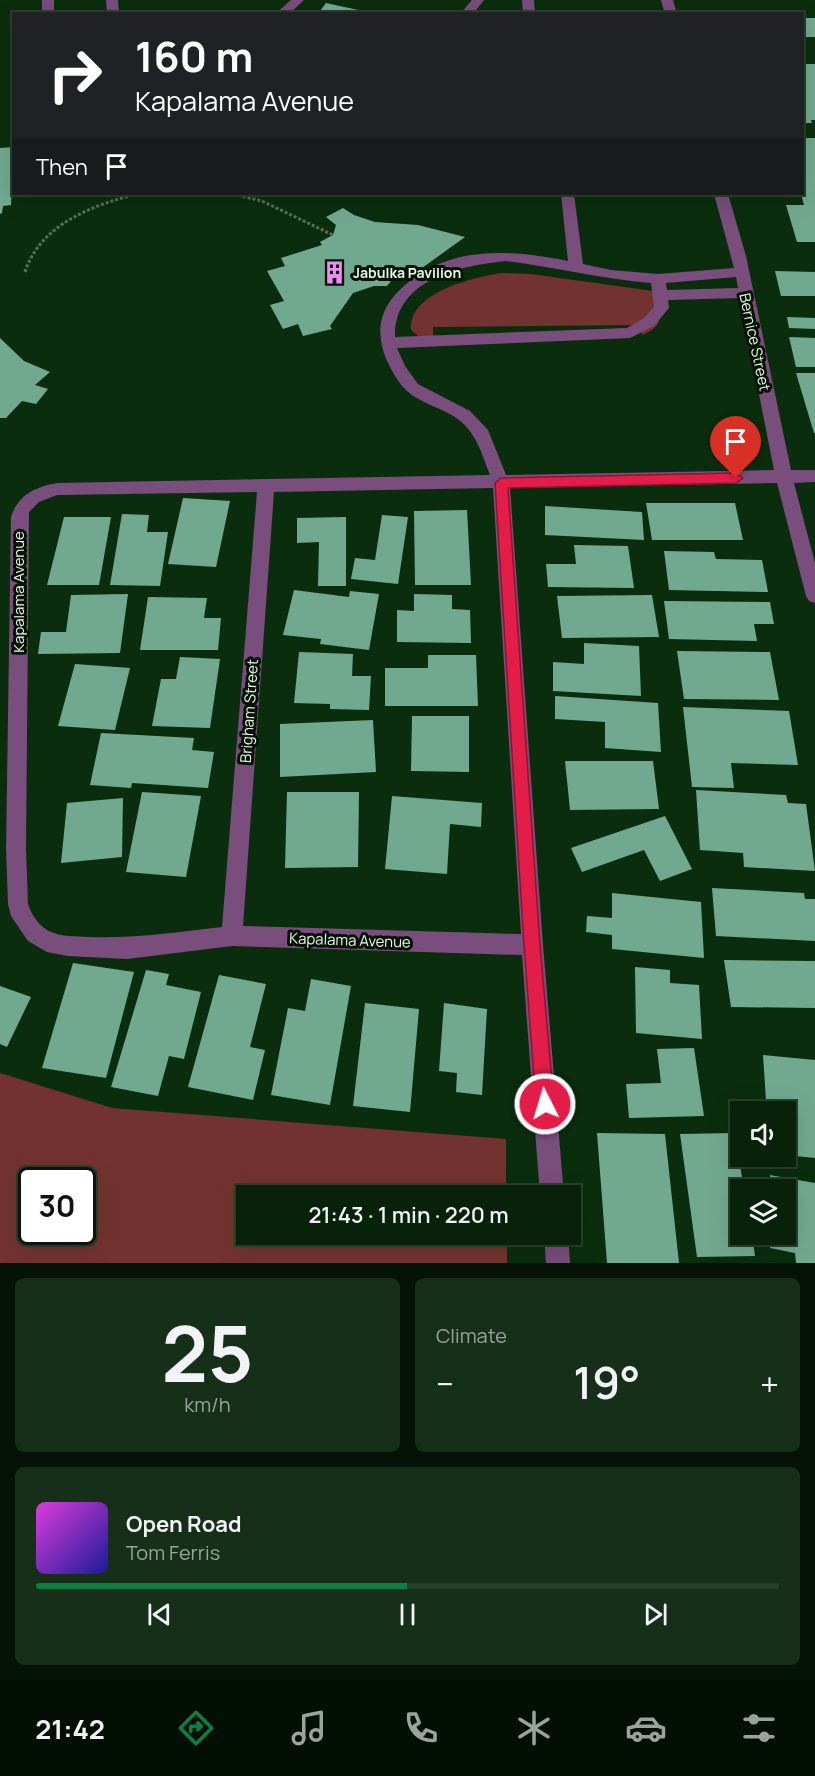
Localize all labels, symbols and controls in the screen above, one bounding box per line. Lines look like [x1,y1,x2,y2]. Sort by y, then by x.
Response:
text: 160 m [135,27,253,85]
icon: right [36,36,114,114]
text: Kapalama Avenue [135,82,354,119]
icon: arrive [100,150,133,183]
text: Then [36,152,88,182]
building icon: Jabulka Pavilion [322,259,348,285]
place label: Jabulka Pavilion [353,263,461,282]
street label: Bernice Street [734,291,776,393]
pin [710,416,761,478]
icon: arrive [719,425,752,458]
street label: Kapalama Avenue [8,531,29,653]
street label: Brigham Street [235,658,263,764]
street label: Kapalama Avenue [289,927,411,953]
position arrow [513,1072,577,1136]
map controls [730,1101,796,1245]
button: sound [730,1101,796,1167]
speed limit sign: 30 [18,1167,96,1245]
button: layers [730,1179,796,1245]
text: 21:43 · 1 min · 220 m [308,1200,509,1230]
text: 25 [161,1299,254,1405]
text: Climate [436,1322,507,1349]
text: 19° [573,1351,641,1413]
text: − [436,1361,454,1406]
text: + [760,1361,779,1406]
text: km/h [184,1391,231,1418]
text: Open Road [126,1509,241,1539]
text: Tom Ferris [126,1539,220,1566]
icon: previous [143,1598,176,1631]
icon: pause [391,1598,424,1631]
icon: next [639,1598,672,1631]
icon: directions [175,1707,217,1749]
icon: music [288,1707,330,1749]
icon: phone [400,1707,442,1749]
icon: climate [513,1707,555,1749]
icon: car [625,1707,667,1749]
icon: filters [738,1707,780,1749]
text: 21:42 [35,1710,105,1747]

